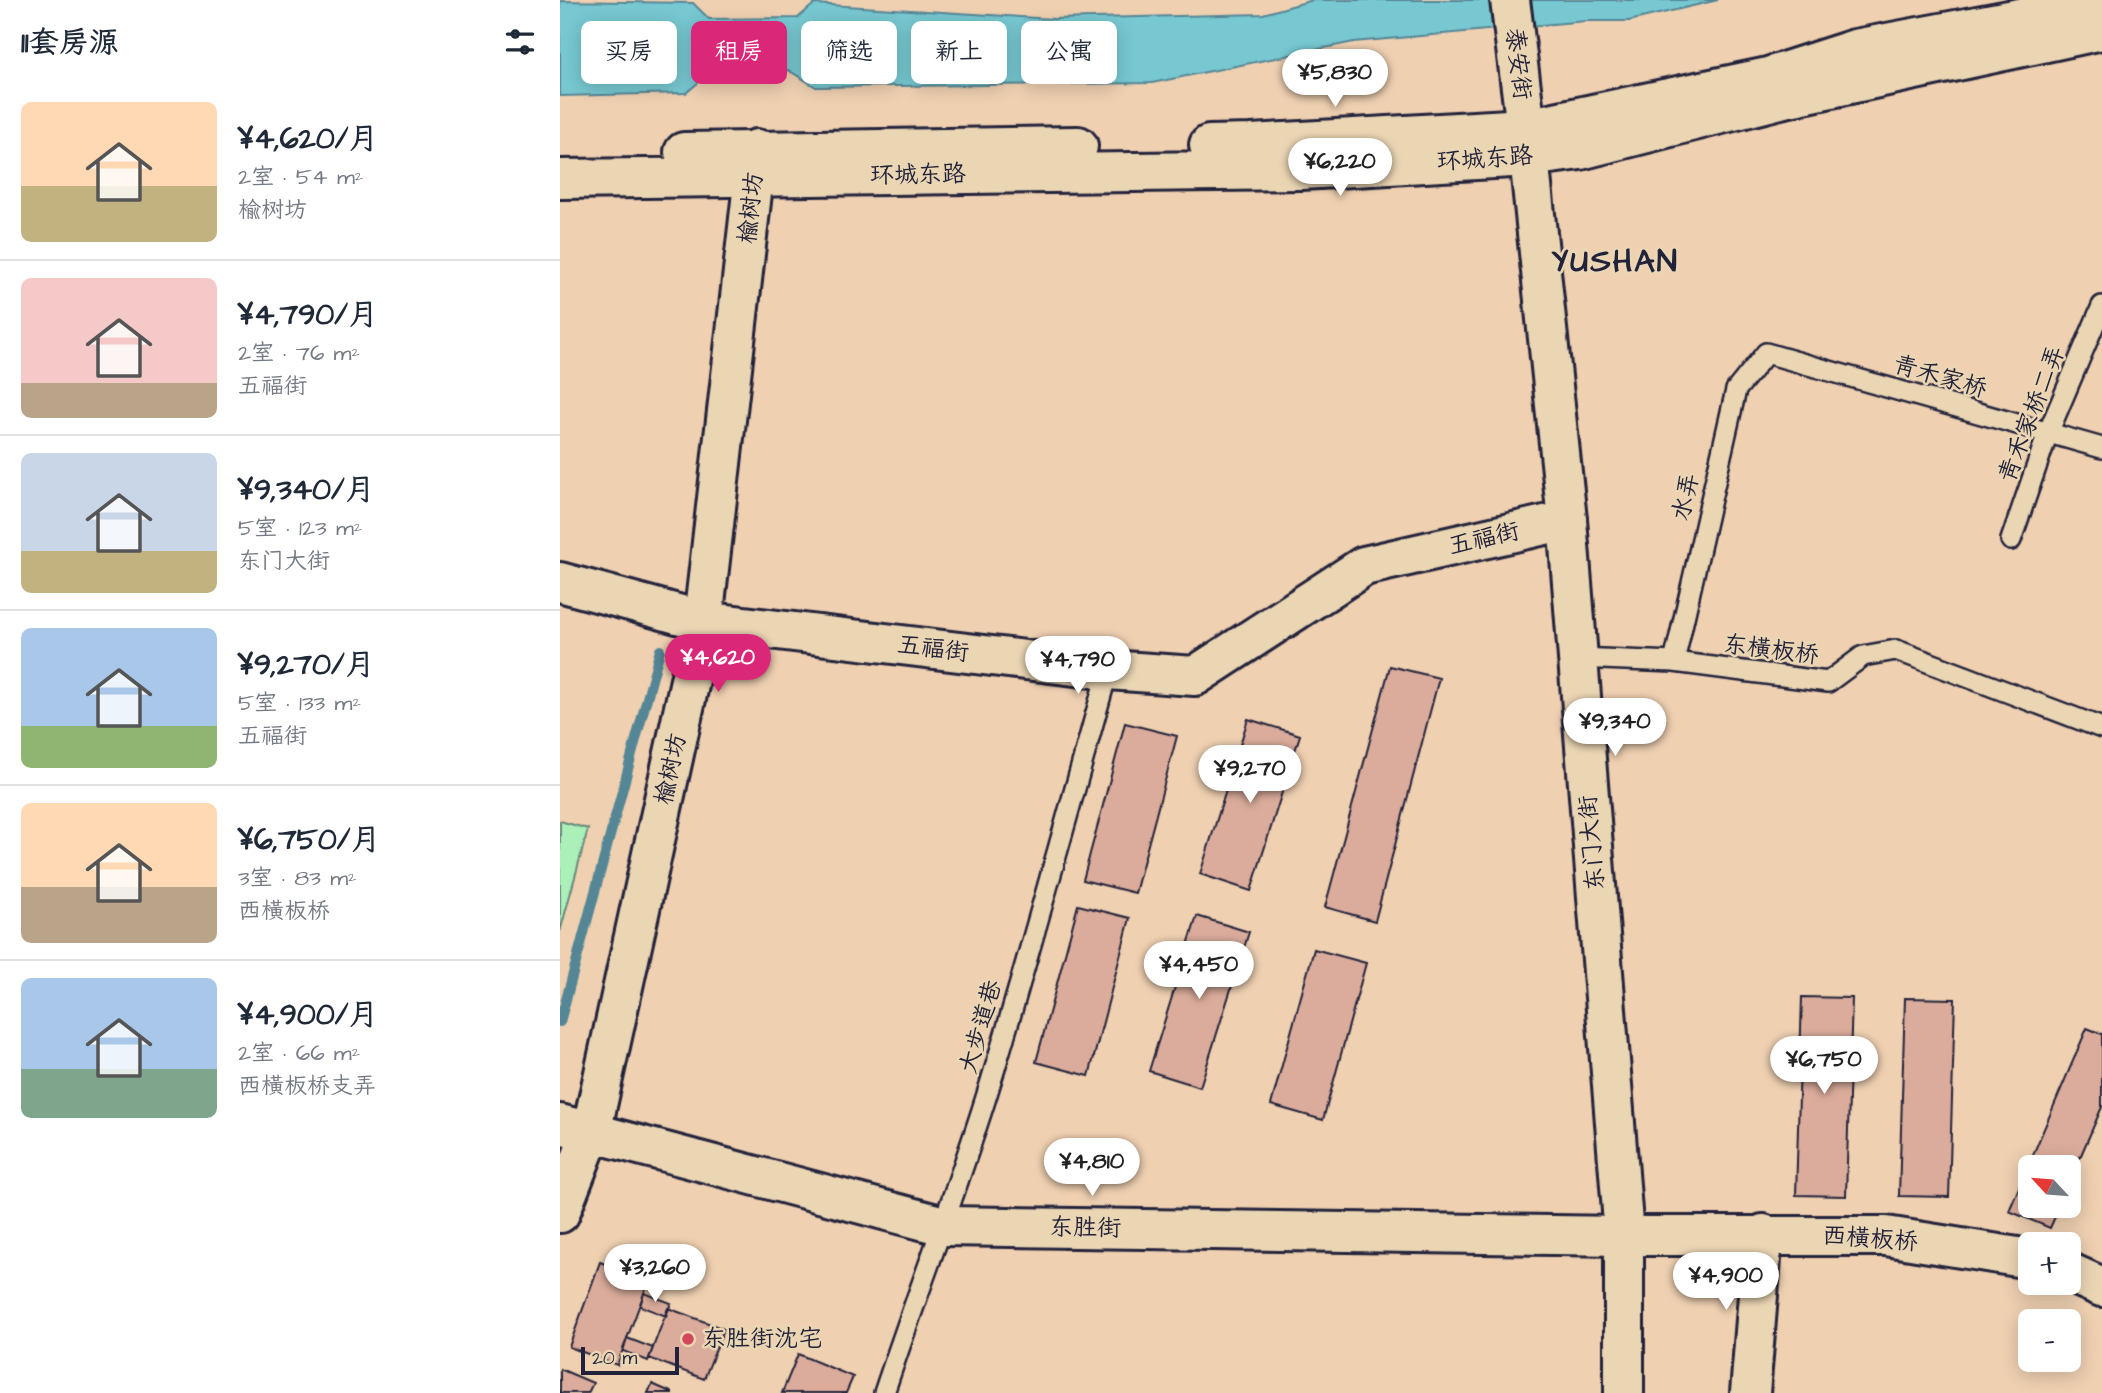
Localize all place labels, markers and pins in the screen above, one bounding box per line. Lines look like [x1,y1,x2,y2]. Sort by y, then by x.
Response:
pin: ¥5,830 [1278,50,1392,109]
pin: ¥6,220 [1283,138,1397,198]
pin: ¥4,620 [661,634,775,694]
pin: ¥4,790 [1021,636,1135,696]
pin: ¥9,340 [1558,698,1672,758]
pin: ¥9,270 [1193,746,1307,805]
pin: ¥4,450 [1142,942,1256,1001]
pin: ¥6,750 [1767,1036,1881,1096]
pin: ¥4,810 [1035,1138,1149,1198]
pin: ¥3,260 [598,1244,712,1304]
pin: ¥4,900 [1669,1252,1783,1312]
place label: 东胜街沈宅 [702,1322,822,1356]
marker: 东胜街沈宅 [680,1331,696,1347]

